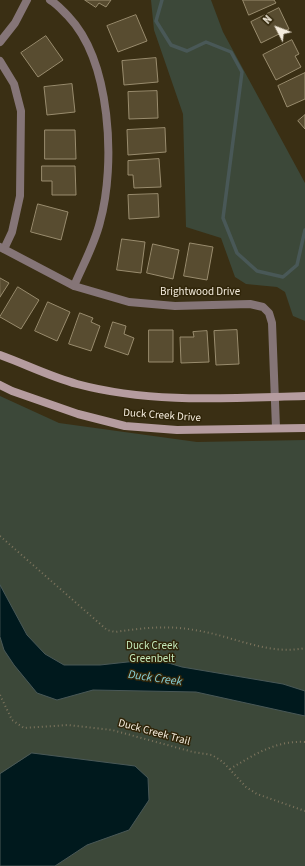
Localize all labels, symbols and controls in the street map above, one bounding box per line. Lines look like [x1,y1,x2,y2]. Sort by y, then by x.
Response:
north arrow [257,8,297,48]
text: N [260,12,276,27]
street label: Brightwood Drive [160,286,240,300]
street label: Duck Creek Drive [123,407,201,425]
park label: Duck Creek Greenbelt [126,640,178,666]
water label: Duck Creek [127,668,183,690]
street label: Duck Creek Trail [117,717,191,749]

